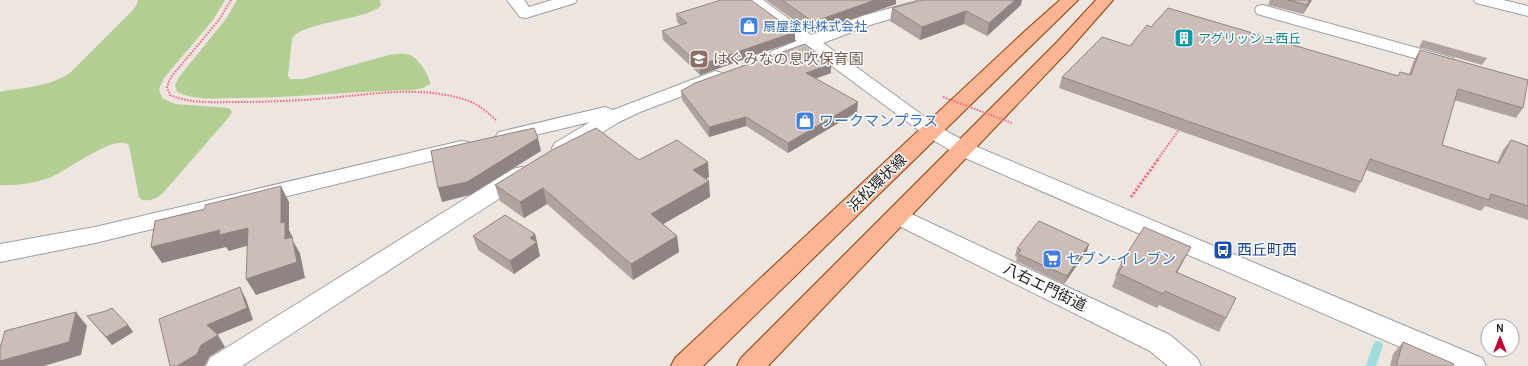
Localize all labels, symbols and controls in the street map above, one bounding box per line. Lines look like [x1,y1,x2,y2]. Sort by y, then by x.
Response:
shop icon: 扇屋塗料株式会社 [738,15,760,37]
place label: 扇屋塗料株式会社 [763,19,867,34]
building icon: アグリッシュ西丘 [1173,27,1195,49]
place label: アグリッシュ西丘 [1198,31,1301,46]
school or university icon: はぐみなの息吹保育園 [688,48,710,70]
place label: はぐみなの息吹保育園 [713,50,863,68]
shop icon: ワークマンプラス [794,110,816,132]
place label: ワークマンプラス [819,112,938,130]
street label: 浜松環状線 [844,150,910,216]
bus stop icon: 西丘町西 [1212,239,1234,261]
place label: 西丘町西 [1237,241,1297,259]
supermarket icon: セブン-イレブン [1041,248,1063,270]
place label: セブン-イレブン [1066,250,1176,268]
street label: 八右エ門街道 [1001,259,1089,315]
north arrow [1480,318,1520,358]
text: N [1496,322,1504,335]

